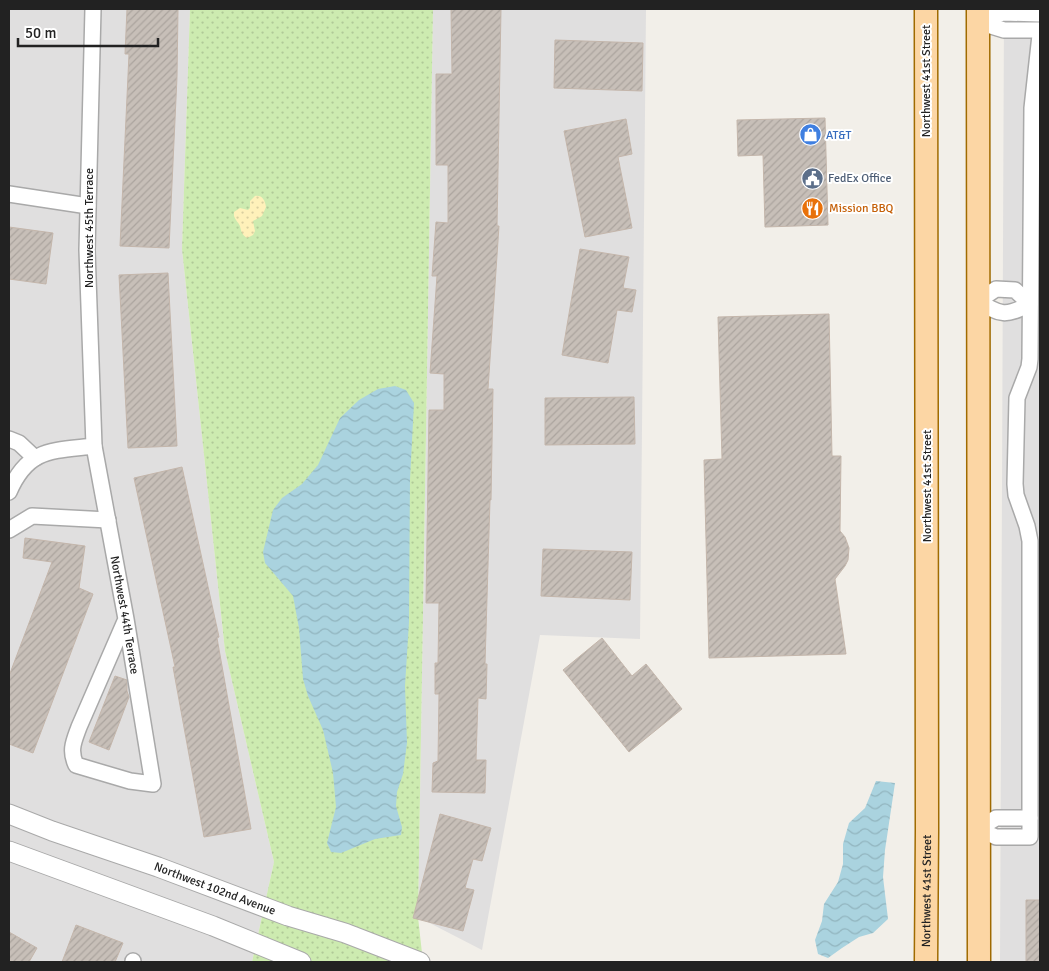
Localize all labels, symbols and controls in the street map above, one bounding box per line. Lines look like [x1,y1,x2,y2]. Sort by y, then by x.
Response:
scale bar [18,15,158,47]
text: 50 m [25,24,56,42]
street label: Northwest 41st Street [919,25,934,137]
shop icon: AT&T [798,123,822,147]
place label: AT&T [826,128,852,143]
public building icon: FedEx Office [800,166,824,190]
street label: Northwest 45th Terrace [82,168,97,288]
place label: FedEx Office [828,171,891,186]
restaurant icon: Mission BBQ [801,196,825,220]
place label: Mission BBQ [829,201,894,216]
street label: Northwest 41st Street [920,430,935,542]
street label: Northwest 44th Terrace [106,555,142,675]
street label: Northwest 41st Street [919,835,935,947]
street label: Northwest 102nd Avenue [152,859,278,919]

